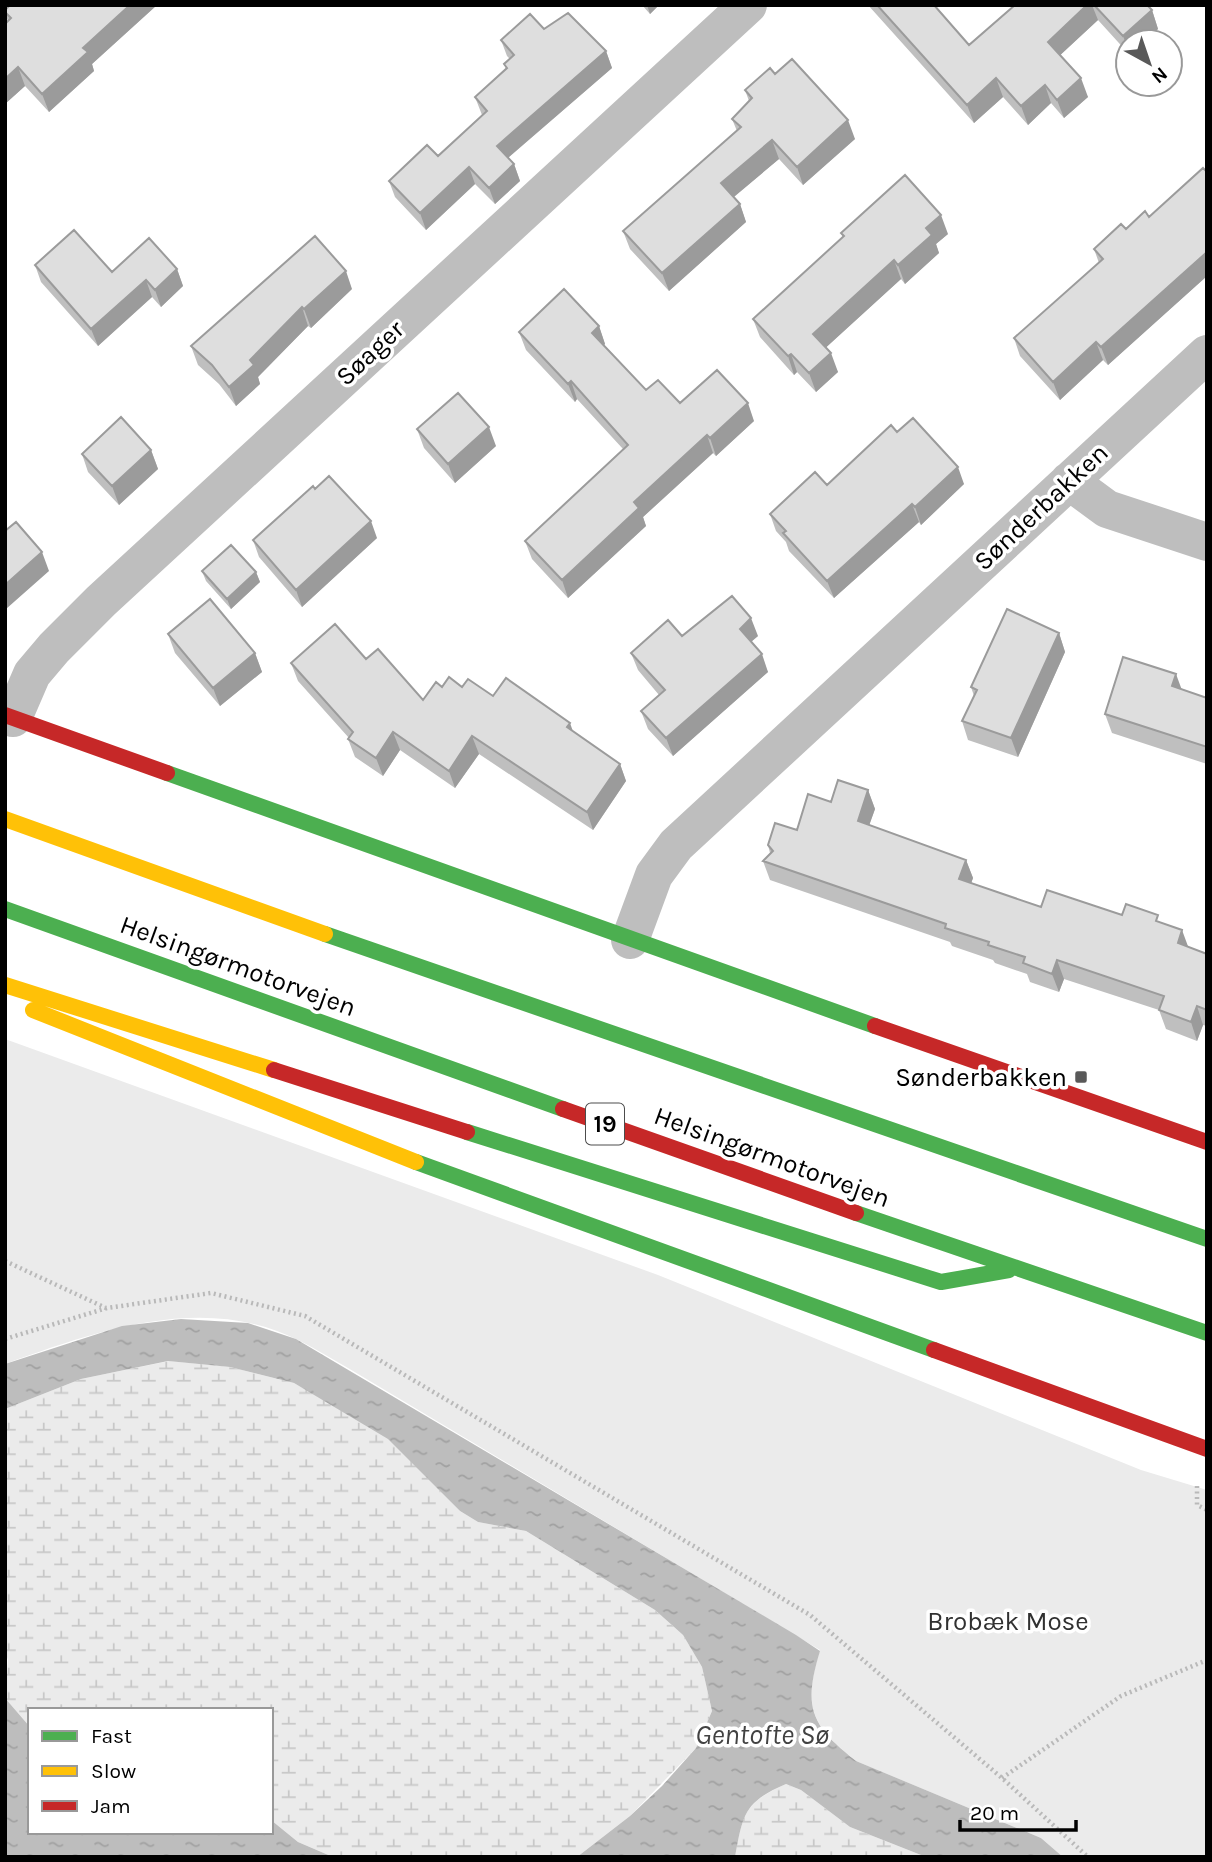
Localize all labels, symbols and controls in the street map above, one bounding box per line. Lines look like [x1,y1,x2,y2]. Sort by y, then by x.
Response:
north arrow [1114,28,1184,98]
text: N [1147,62,1172,88]
street label: Søager [330,313,411,392]
street label: Sønderbakken [968,437,1114,577]
street label: Helsingørmotorvejen [116,909,360,1023]
place label: Sønderbakken [895,1062,1067,1093]
marker: Sønderbakken [1073,1069,1089,1085]
street label: Helsingørmotorvejen [650,1100,894,1214]
road number: 19 [586,1104,624,1144]
park label: Brobæk Mose [927,1606,1089,1637]
legend [28,1708,273,1834]
water label: Gentofte Sø [695,1718,830,1751]
text: Fast [91,1724,132,1748]
text: Slow [91,1759,136,1783]
scale bar [960,1788,1076,1832]
text: Jam [91,1794,131,1818]
text: 20 m [970,1801,1019,1825]

